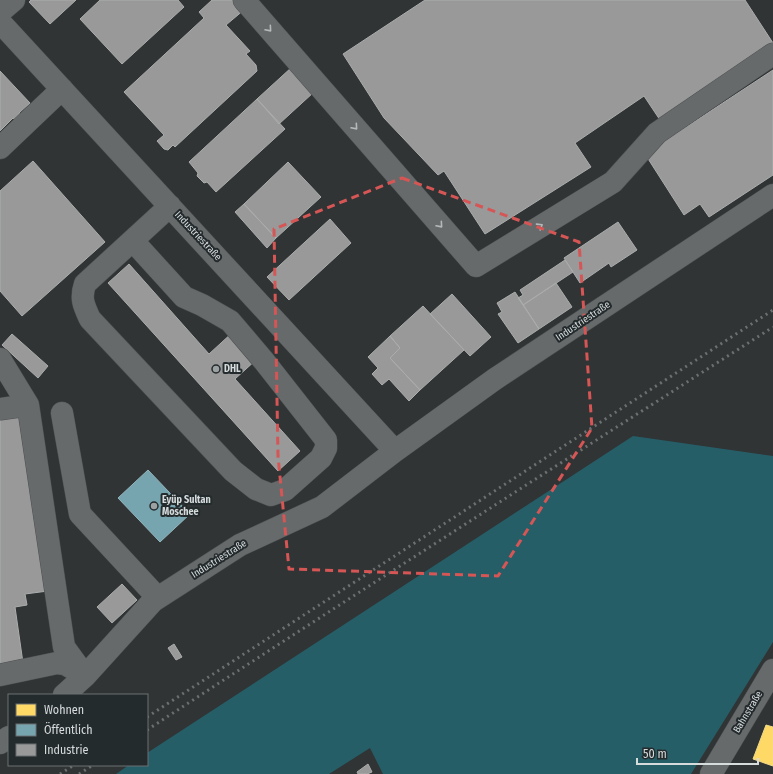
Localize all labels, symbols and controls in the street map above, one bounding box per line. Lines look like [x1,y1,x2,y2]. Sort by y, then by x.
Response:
one-way arrow [265,25,272,32]
one-way arrow [350,123,357,130]
street label: Industriestraße [172,209,224,263]
one-way arrow [436,221,443,228]
one-way arrow [536,224,543,231]
street label: Industriestraße [554,298,612,344]
place label: DHL [224,363,241,375]
marker: DHL [211,364,221,374]
place label: Eyüp Sultan Moschee [162,494,211,518]
marker: Eyüp Sultan Moschee [149,501,159,511]
street label: Industriestraße [189,537,249,581]
street label: Bahnstraße [731,689,765,735]
legend [8,694,148,766]
text: Wohnen [44,703,84,717]
text: Öffentlich [44,721,92,737]
scale bar [637,740,758,766]
text: Industrie [44,743,88,757]
text: 50 m [643,747,667,761]

